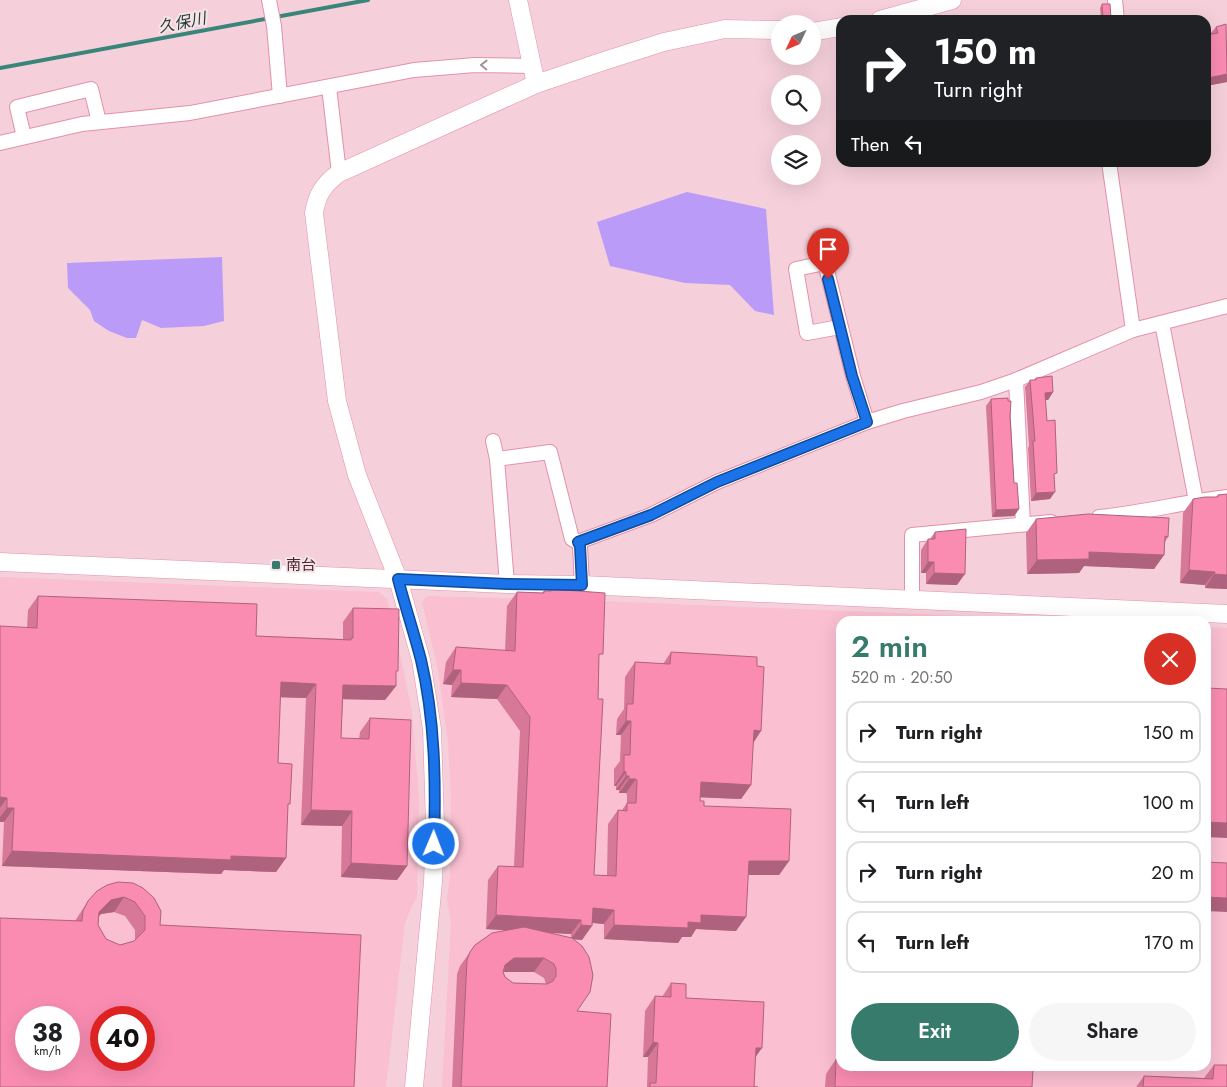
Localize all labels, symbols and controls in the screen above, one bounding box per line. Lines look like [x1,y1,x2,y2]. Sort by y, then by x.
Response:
water label: 久保川 [156,6,210,38]
north arrow [771,15,821,65]
map controls [771,15,821,185]
text: 150 m [934,27,1037,77]
icon: right [851,35,916,100]
one-way arrow [480,60,488,70]
text: Turn right [934,73,1022,105]
button: search [771,75,821,125]
icon: left [900,130,928,158]
text: Then [851,131,890,158]
button: layers [771,135,821,185]
pin [807,228,849,279]
icon: arrive [814,235,842,263]
place label: 南台 [286,554,316,576]
marker: 南台 [270,559,282,571]
text: 2 min [851,625,928,668]
button: close [1144,633,1196,685]
text: 520 m · 20:50 [851,666,953,689]
icon: right [853,718,881,746]
text: Turn right [896,719,982,746]
text: 150 m [1143,719,1194,746]
icon: left [853,788,881,816]
text: Turn left [896,789,969,816]
text: 100 m [1142,789,1194,816]
position arrow [407,817,459,869]
icon: right [853,858,881,886]
text: Turn right [896,859,982,886]
text: 20 m [1151,859,1194,886]
icon: left [853,928,881,956]
text: Turn left [896,929,969,956]
text: 170 m [1144,929,1194,956]
button: Exit [851,1003,1019,1061]
button: Share [1029,1003,1196,1061]
speed limit sign: 40 [90,1006,155,1071]
text: 38 [32,1014,63,1050]
text: km/h [34,1042,61,1060]

